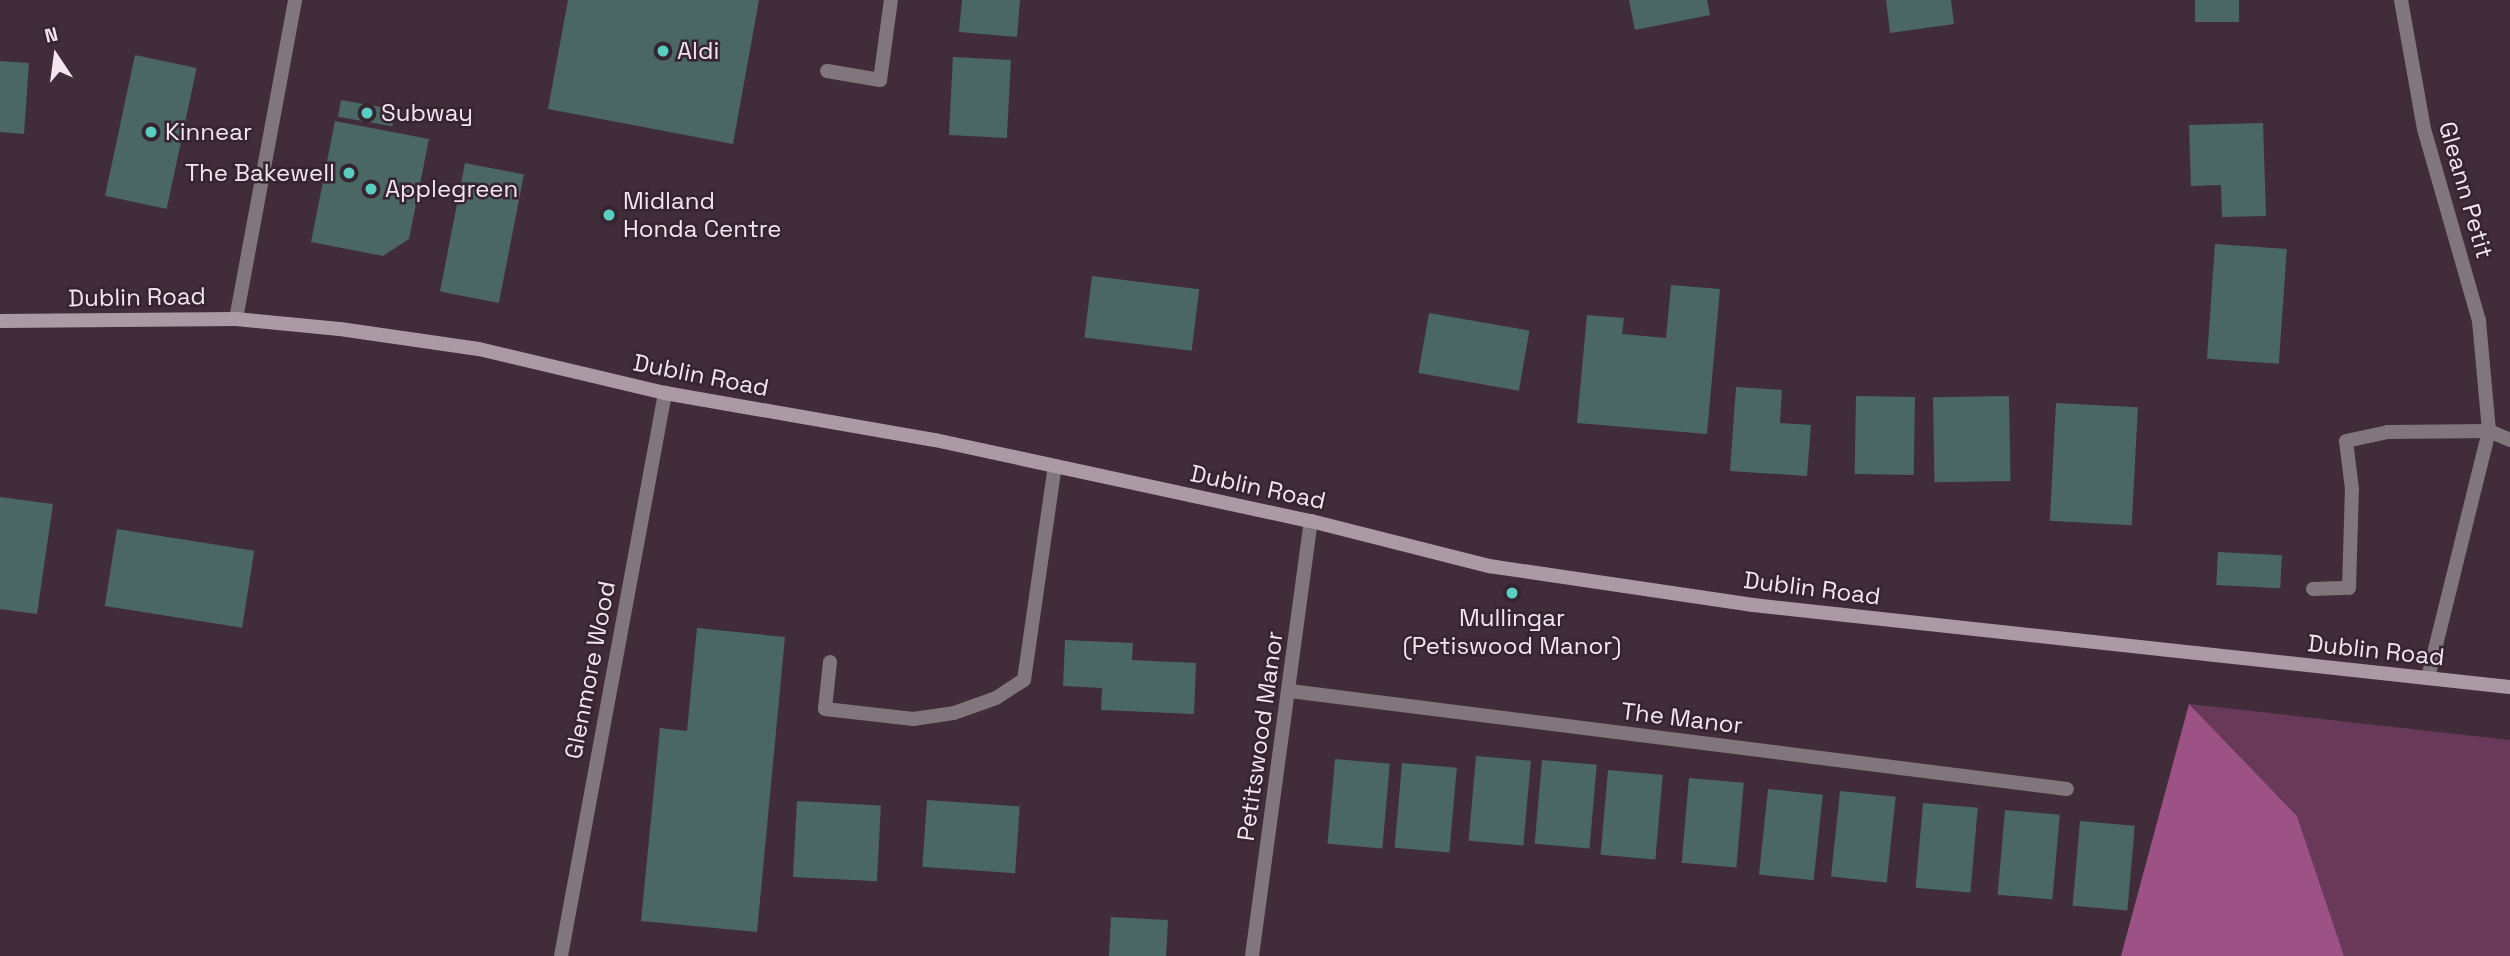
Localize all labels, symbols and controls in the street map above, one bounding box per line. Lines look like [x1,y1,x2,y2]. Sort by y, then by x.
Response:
north arrow [21,21,91,91]
text: N [42,21,60,49]
place label: Aldi [677,37,719,65]
marker: Aldi [655,43,671,59]
place label: Subway [381,99,473,127]
marker: Subway [359,105,375,121]
place label: Kinnear [165,118,252,146]
street label: Gleann Petit [2433,118,2499,262]
marker: Kinnear [143,124,159,140]
place label: The Bakewell [185,159,335,187]
marker: The Bakewell [341,165,357,181]
place label: Applegreen [385,175,518,203]
marker: Applegreen [363,181,379,197]
place label: Midland Honda Centre [623,187,782,243]
marker: Midland Honda Centre [601,207,617,223]
street label: Dublin Road [68,281,206,313]
street label: Dublin Road [631,348,771,402]
street label: Dublin Road [1188,459,1328,515]
street label: Dublin Road [1742,565,1882,611]
street label: Glenmore Wood [559,578,621,762]
marker: Mullingar (Petiswood Manor) [1504,585,1520,601]
place label: Mullingar (Petiswood Manor) [1403,604,1621,660]
street label: Dublin Road [2306,628,2446,672]
street label: Petitswood Manor [1231,629,1289,843]
street label: The Manor [1620,696,1744,740]

